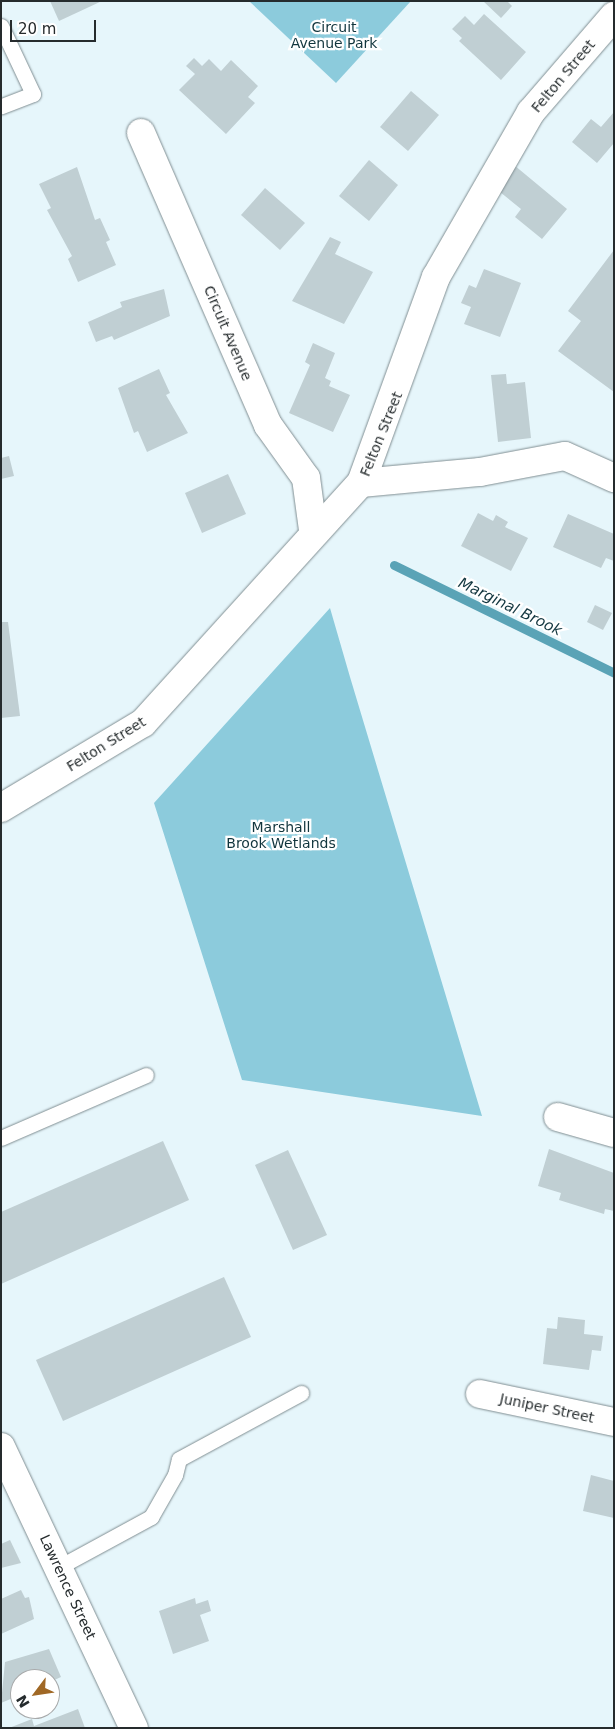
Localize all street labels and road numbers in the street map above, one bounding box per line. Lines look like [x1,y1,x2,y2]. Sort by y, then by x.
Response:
street label: Felton Street [528,36,598,116]
street label: Circuit Avenue [200,283,256,383]
street label: Felton Street [356,389,406,479]
street label: Felton Street [64,713,148,775]
street label: Juniper Street [498,1390,596,1426]
street label: Lawrence Street [36,1532,100,1642]

